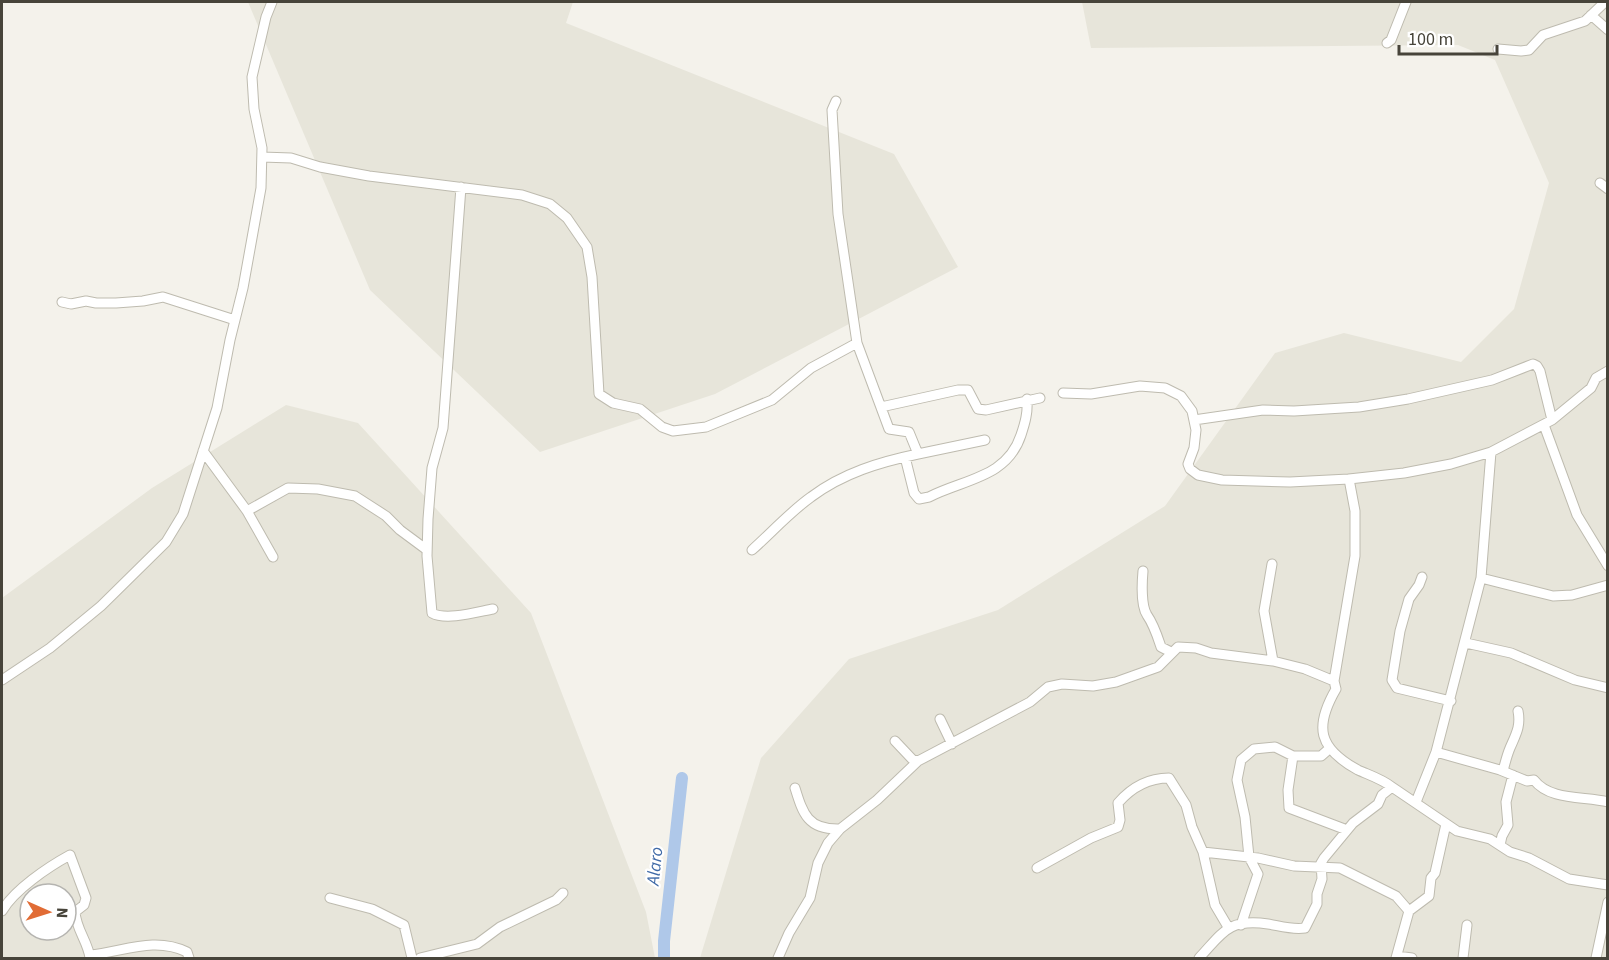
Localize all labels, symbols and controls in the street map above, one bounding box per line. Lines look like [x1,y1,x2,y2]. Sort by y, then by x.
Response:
scale bar [1399,18,1496,56]
text: 100 m [1408,27,1453,52]
water label: Alaro [640,846,669,887]
north arrow [18,882,78,942]
text: N [51,907,73,919]

